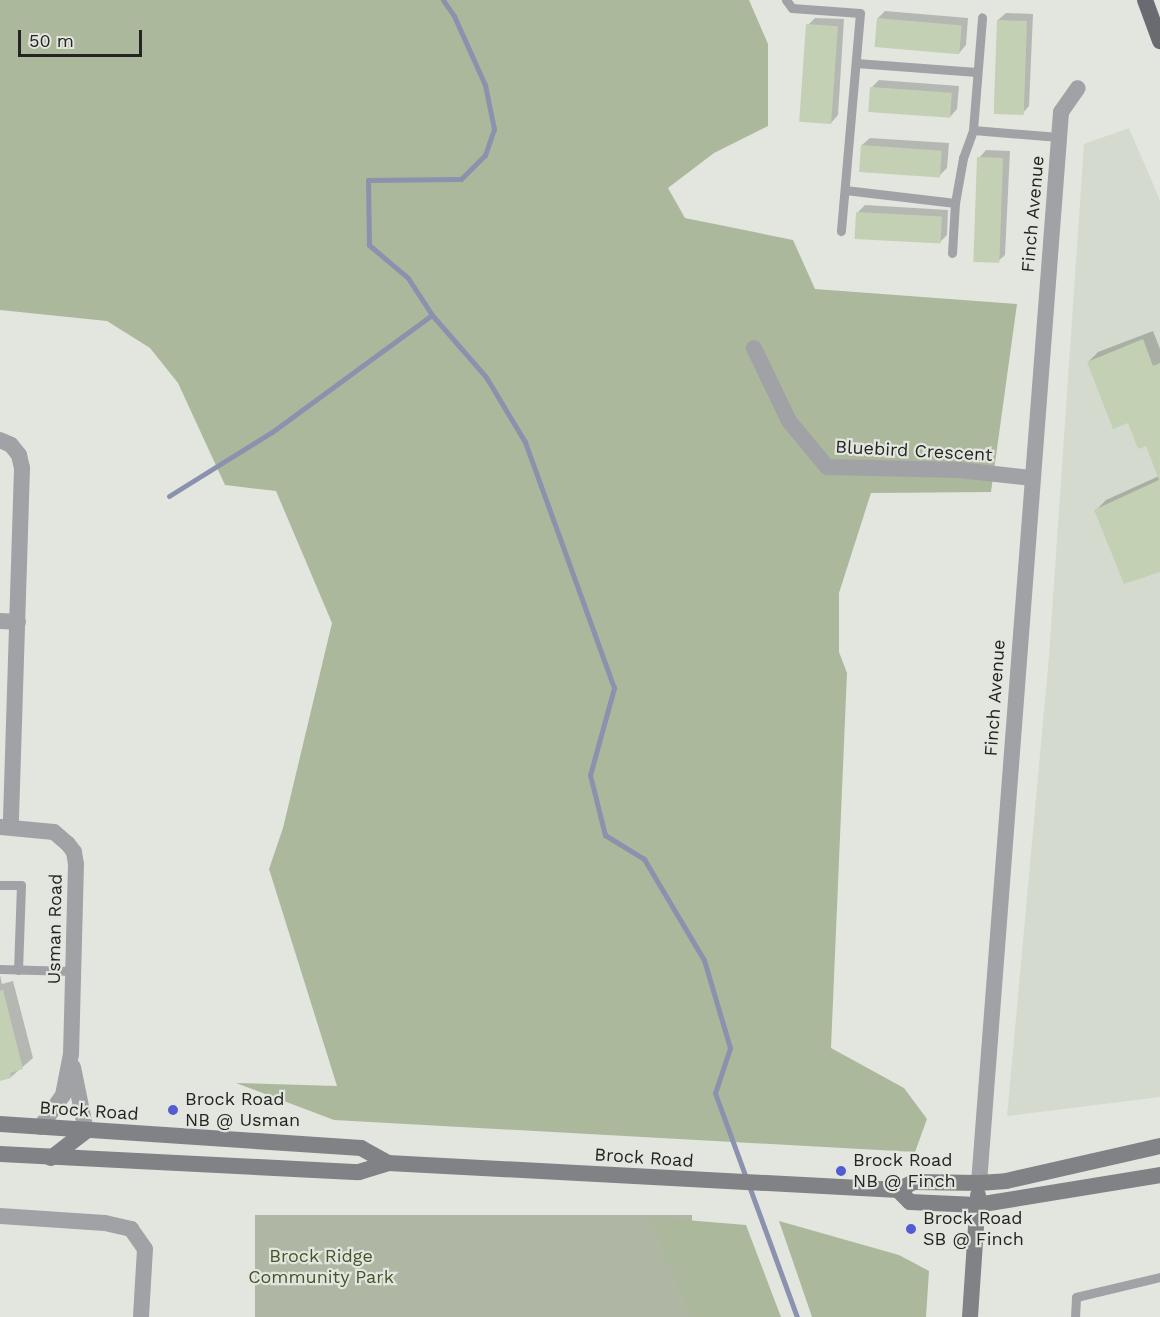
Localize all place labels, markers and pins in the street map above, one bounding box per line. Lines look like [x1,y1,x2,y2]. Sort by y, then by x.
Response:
place label: Brock Road NB @ Usman [185,1089,300,1132]
marker: Brock Road NB @ Usman [166,1103,180,1117]
place label: Brock Road NB @ Finch [853,1150,956,1192]
marker: Brock Road NB @ Finch [834,1164,848,1178]
place label: Brock Road SB @ Finch [923,1208,1024,1250]
marker: Brock Road SB @ Finch [904,1222,918,1236]

